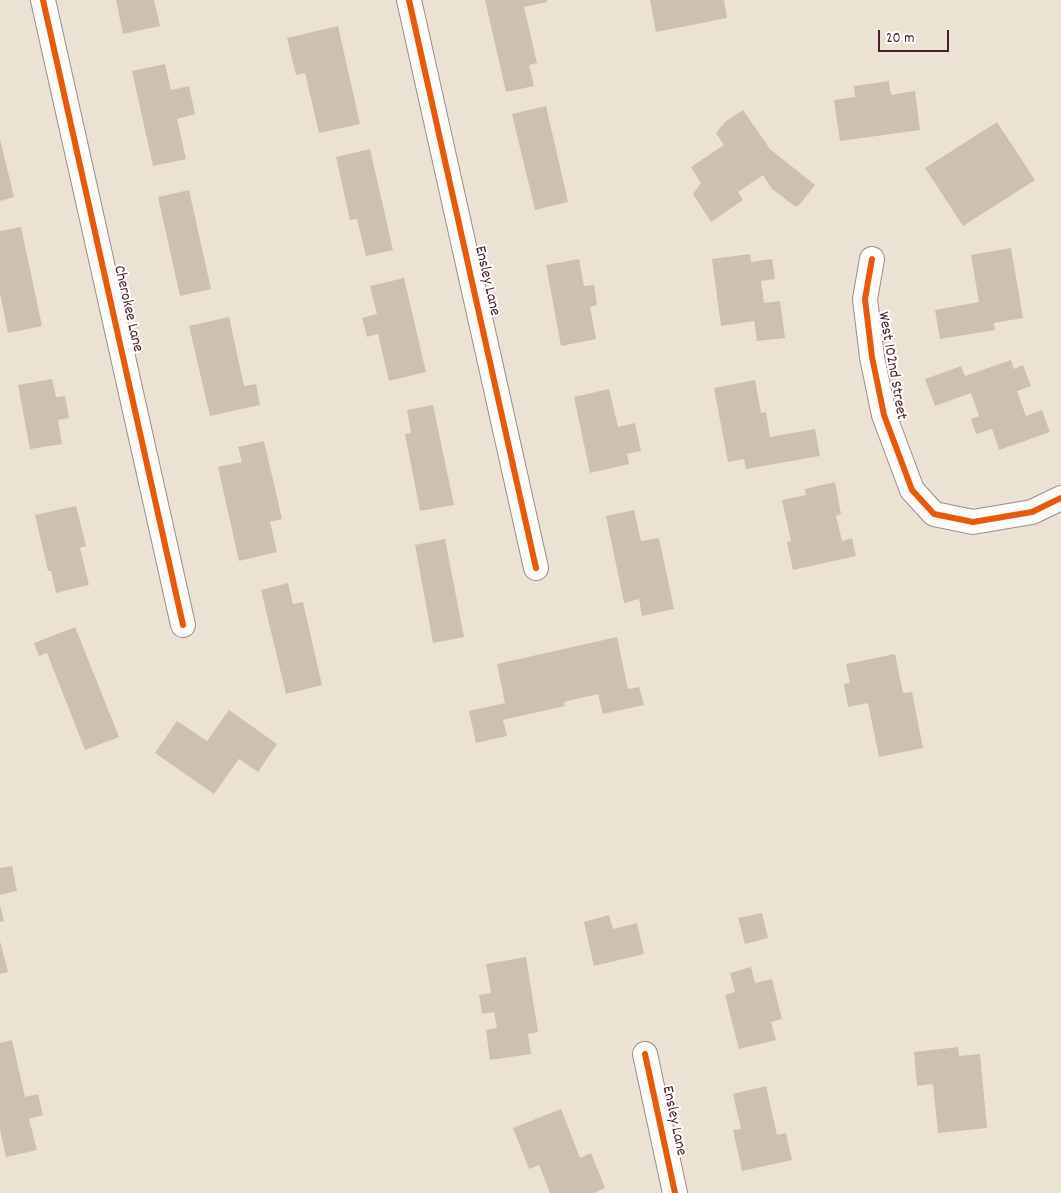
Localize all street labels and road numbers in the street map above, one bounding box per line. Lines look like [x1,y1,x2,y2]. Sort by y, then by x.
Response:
street label: Ensley Lane [469,244,503,318]
street label: Cherokee Lane [108,264,146,354]
street label: West 102nd Street [872,311,910,421]
street label: Ensley Lane [656,1084,690,1158]

